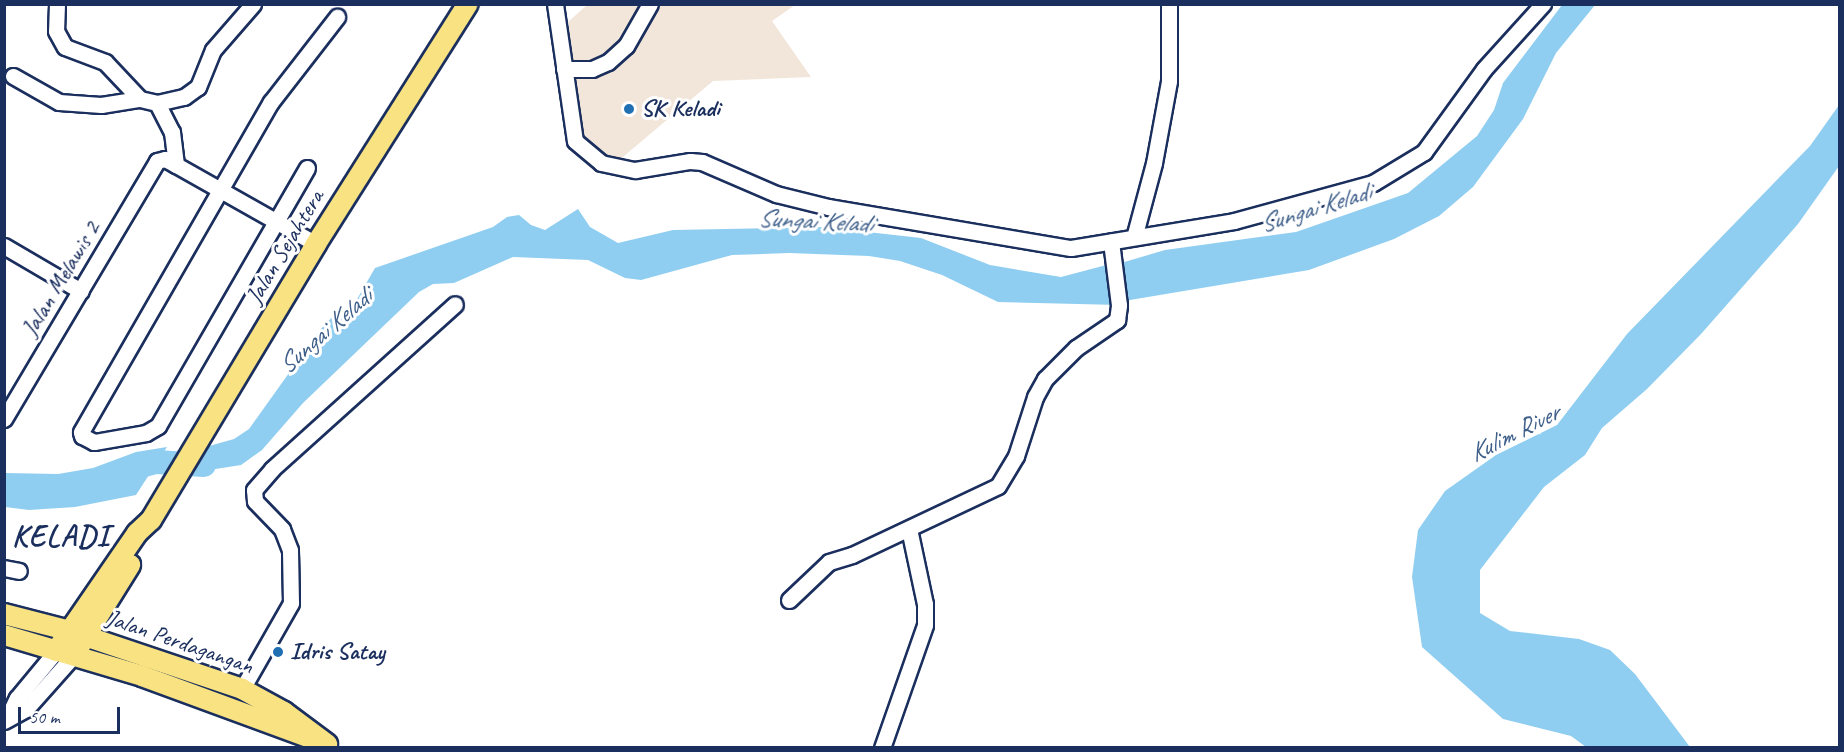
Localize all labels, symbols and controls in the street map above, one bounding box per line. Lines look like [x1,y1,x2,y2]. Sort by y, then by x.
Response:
place label: SK Keladi [641,95,719,123]
marker: SK Keladi [622,102,636,116]
water label: Sungai Keladi [1256,176,1374,240]
street label: Jalan Sejahtera [240,185,330,309]
water label: Sungai Keladi [757,202,873,240]
street label: Jalan Melawis 2 [16,216,106,342]
water label: Sungai Keladi [271,282,379,380]
water label: Kulim River [1463,397,1565,469]
district label: KELADI [12,518,110,554]
street label: Jalan Perdagangan [103,603,257,681]
place label: Idris Satay [290,638,385,666]
marker: Idris Satay [271,645,285,659]
scale bar [21,695,123,733]
text: 50 m [29,706,60,728]

